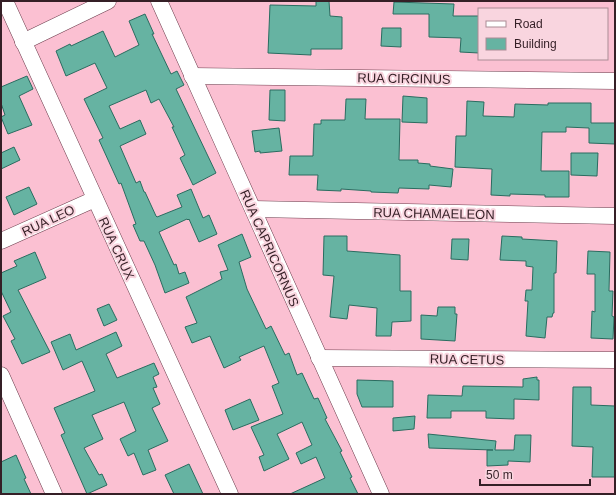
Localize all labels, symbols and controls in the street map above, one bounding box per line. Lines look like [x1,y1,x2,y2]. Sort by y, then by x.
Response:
legend [478,8,608,60]
text: Road [514,17,543,31]
text: Building [514,37,557,51]
street label: RUA CIRCINUS [357,70,451,87]
street label: RUA CAPRICORNUS [237,187,302,309]
street label: RUA LEO [20,202,77,239]
street label: RUA CHAMAELEON [373,205,495,222]
street label: RUA CRUX [96,215,138,282]
street label: RUA CETUS [430,351,505,368]
scale bar [480,461,590,487]
text: 50 m [486,468,513,482]

